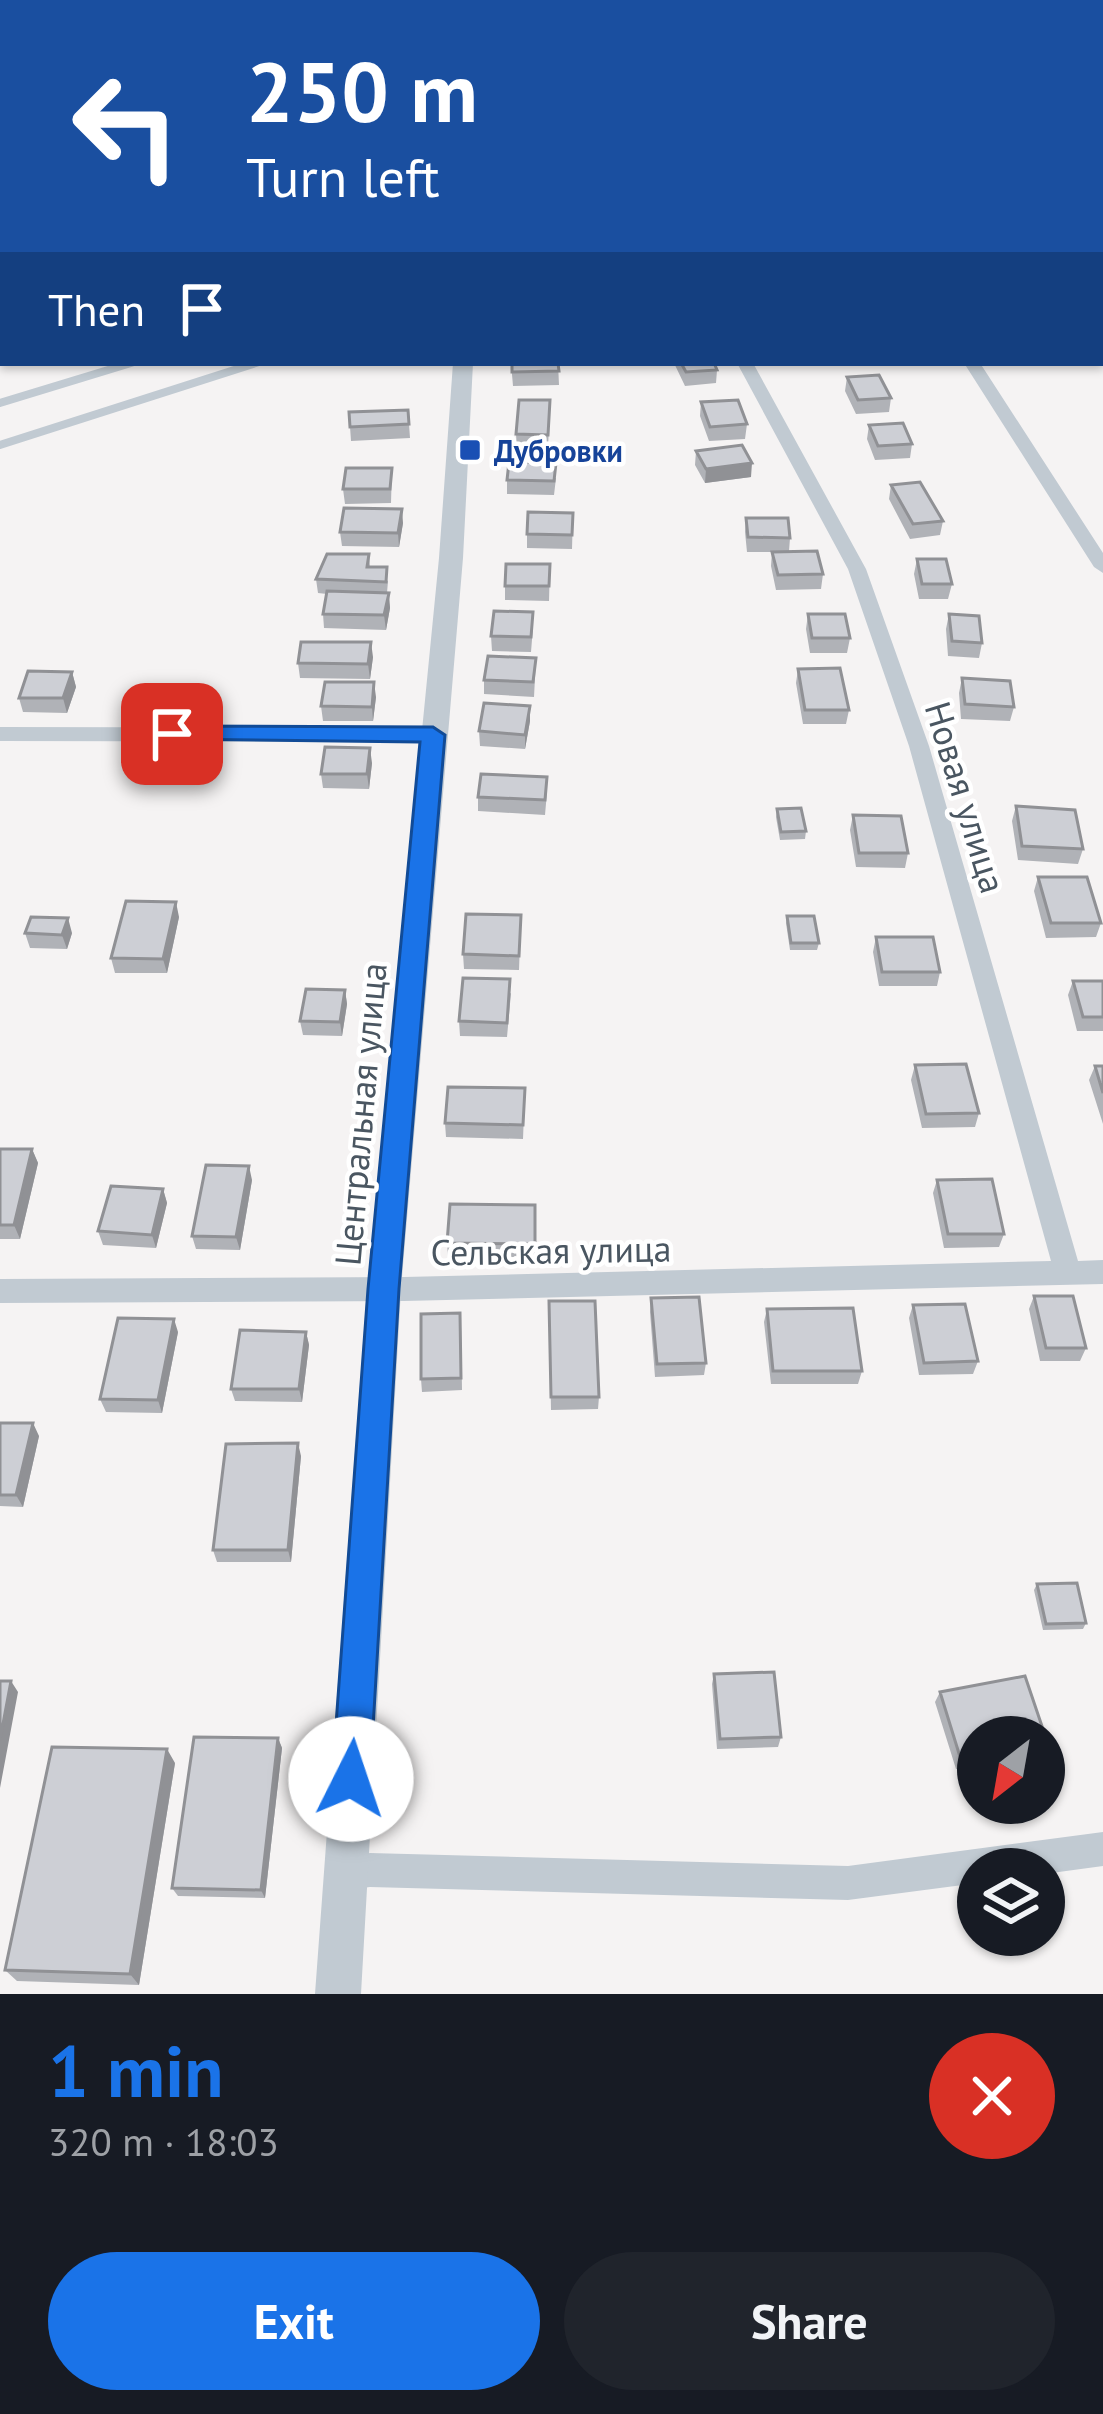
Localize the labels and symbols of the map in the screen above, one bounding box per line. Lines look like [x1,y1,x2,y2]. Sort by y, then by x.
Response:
place label: Дубровки [494,431,623,470]
marker: Дубровки [457,437,483,463]
pin [121,683,223,785]
street label: Новая улица [915,696,1017,898]
street label: Центральная улица [323,961,397,1267]
street label: Сельская улица [430,1224,672,1276]
position arrow [288,1716,414,1842]
north arrow [957,1716,1065,1824]

